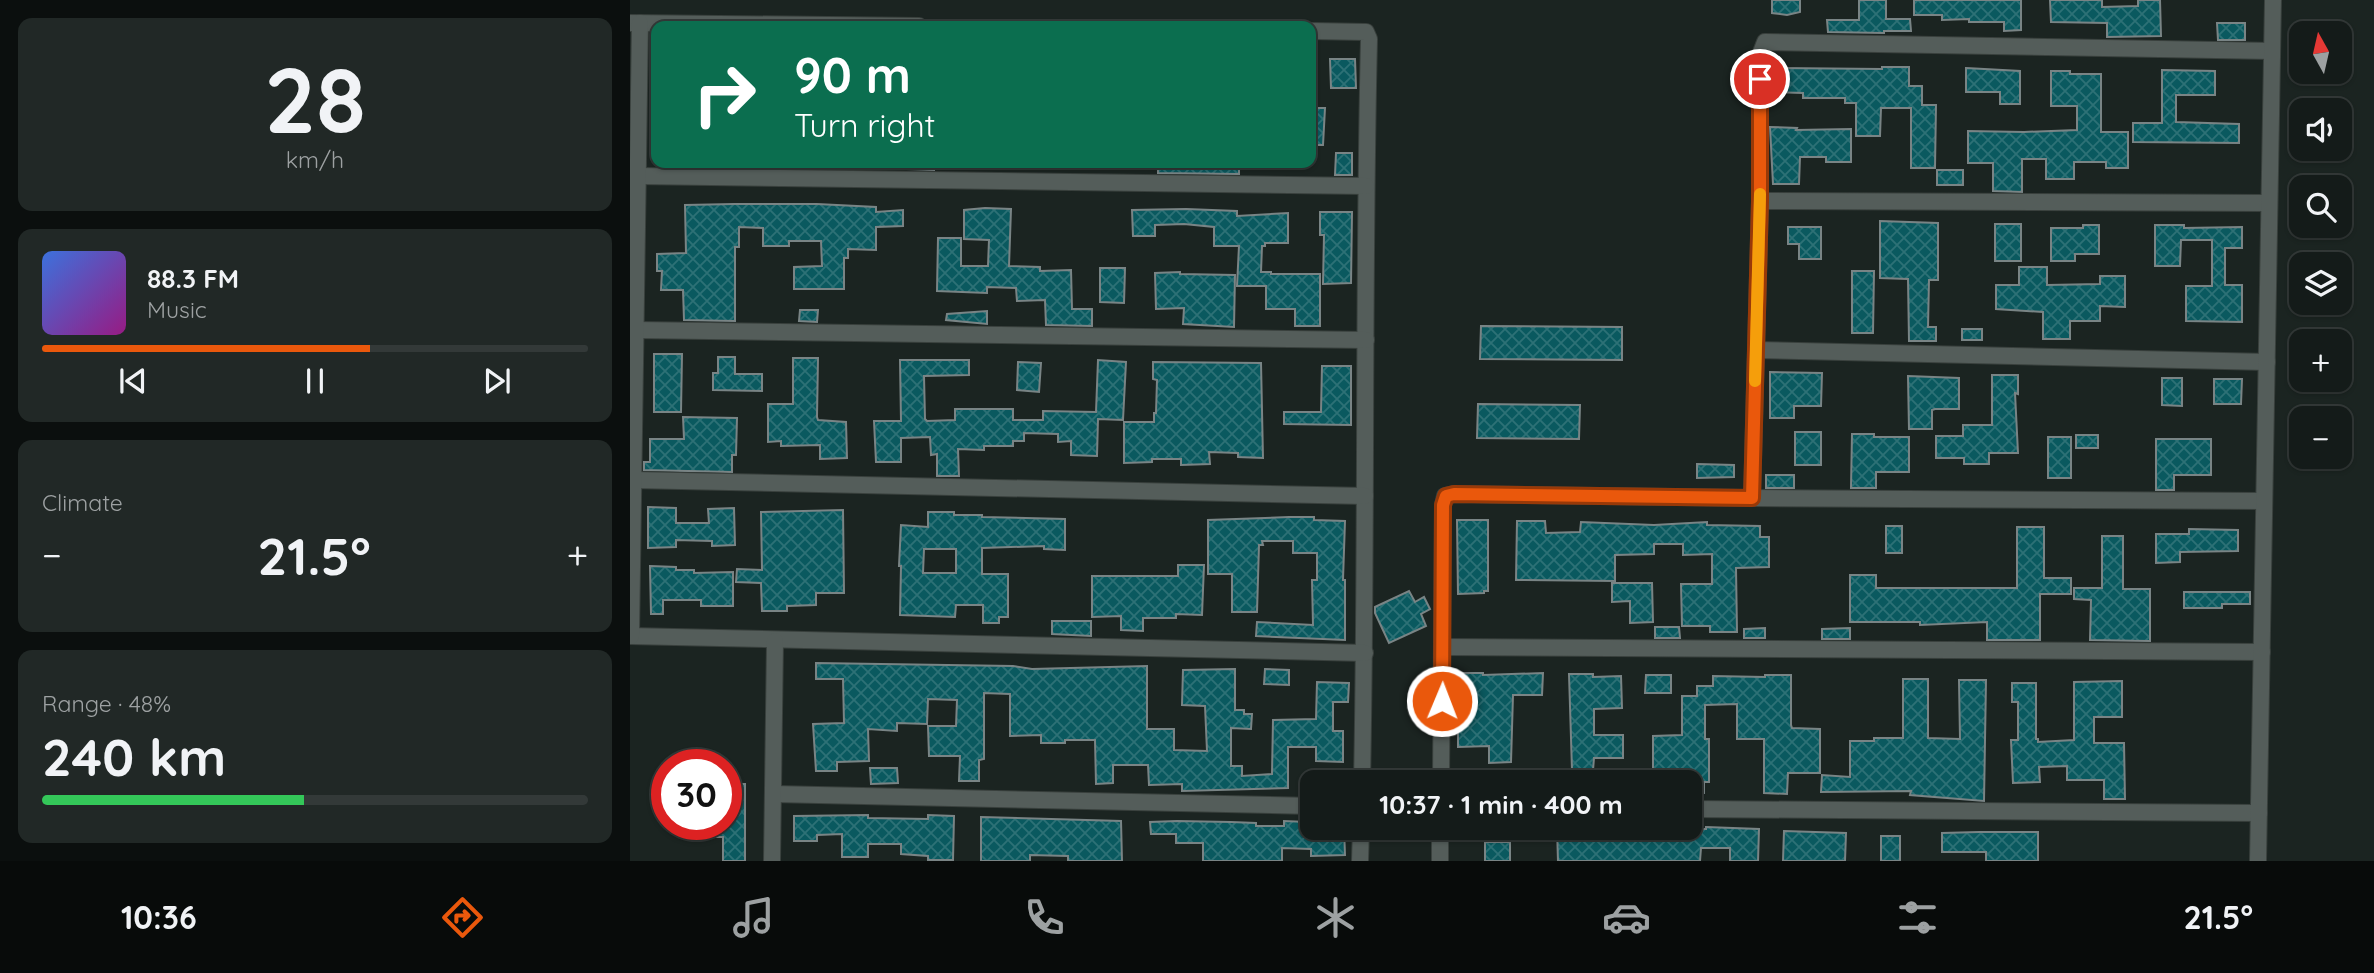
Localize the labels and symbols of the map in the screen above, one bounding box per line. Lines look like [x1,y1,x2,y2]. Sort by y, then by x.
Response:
north arrow [2289,21,2352,84]
pin [1730,49,1790,109]
position arrow [1405,664,1479,738]
speed limit sign: 30 [651,749,742,840]

